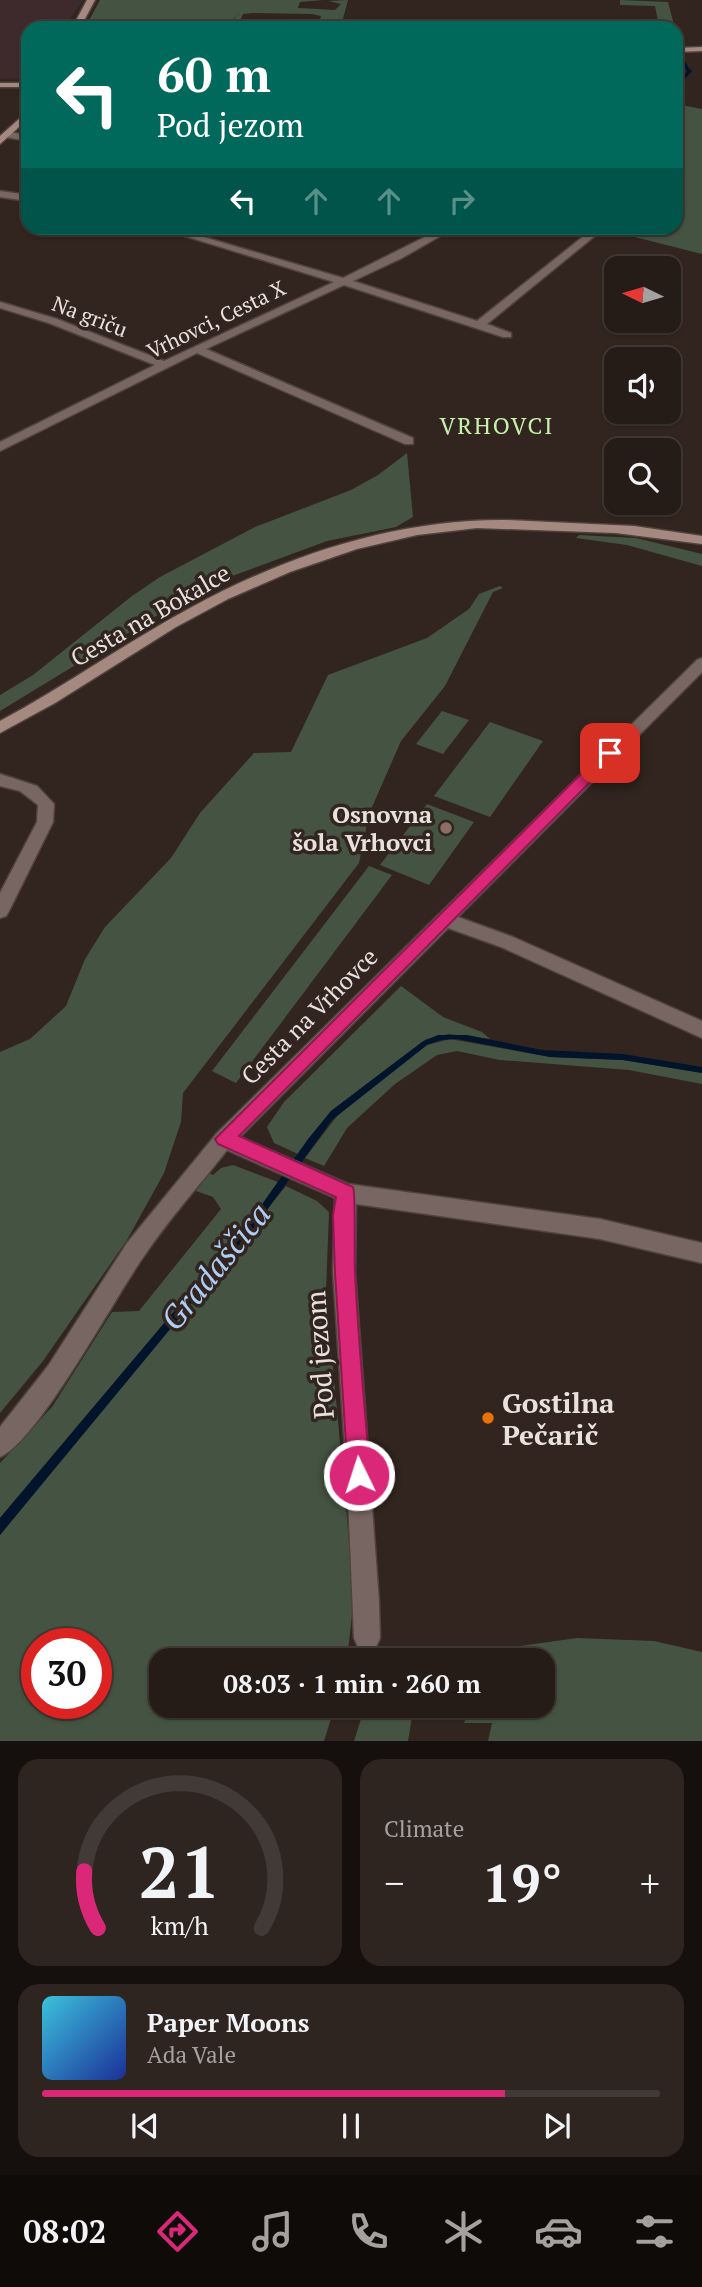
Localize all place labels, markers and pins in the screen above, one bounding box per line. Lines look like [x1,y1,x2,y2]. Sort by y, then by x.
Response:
pin [580,723,640,783]
place label: Osnovna šola Vrhovci [292,798,433,858]
marker: Osnovna šola Vrhovci [438,820,454,836]
place label: Gostilna Pečarič [502,1384,615,1453]
marker: Gostilna Pečarič [480,1410,496,1426]

